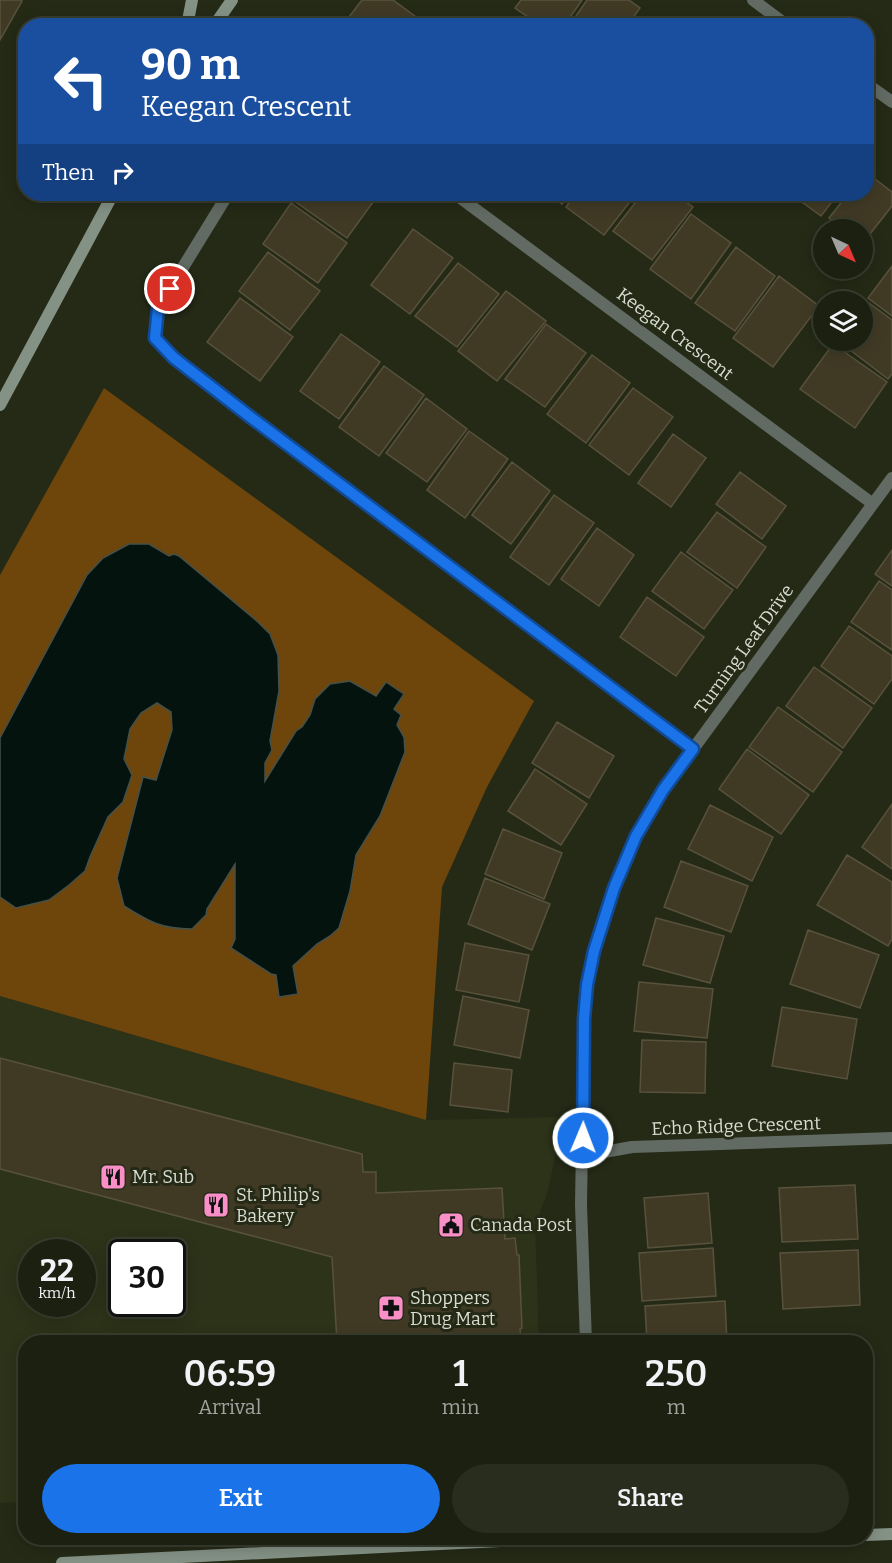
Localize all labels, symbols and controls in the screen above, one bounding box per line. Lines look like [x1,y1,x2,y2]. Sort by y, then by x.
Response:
text: 90 m [141,40,240,90]
icon: left [42,42,120,120]
text: Keegan Crescent [141,91,351,123]
icon: right [106,156,139,189]
text: Then [42,159,94,186]
north arrow [813,219,873,279]
map controls [813,219,873,351]
pin [144,263,195,314]
icon: arrive [153,272,186,305]
street label: Keegan Crescent [612,283,738,385]
button: layers [813,291,873,351]
street label: Turning Leaf Drive [690,580,798,718]
position arrow [551,1106,615,1170]
street label: Echo Ridge Crescent [651,1112,822,1140]
restaurant icon: Mr. Sub [98,1162,128,1192]
place label: Mr. Sub [132,1166,194,1188]
place label: St. Philip's Bakery [236,1184,320,1227]
restaurant icon: St. Philip's Bakery [201,1190,231,1220]
public building icon: Canada Post [436,1210,466,1240]
place label: Canada Post [470,1214,573,1236]
speed limit sign: 30 [108,1239,186,1317]
text: 22 [40,1253,74,1289]
text: km/h [38,1284,76,1302]
place label: Shoppers Drug Mart [410,1287,496,1330]
pharmacy icon: Shoppers Drug Mart [376,1293,406,1323]
text: 06:59 [184,1352,276,1396]
text: 1 [453,1352,468,1396]
text: 250 [645,1352,707,1396]
text: Arrival [198,1395,262,1419]
text: min [442,1395,479,1419]
text: m [667,1395,686,1419]
button: Exit [42,1464,440,1533]
button: Share [452,1464,849,1533]

